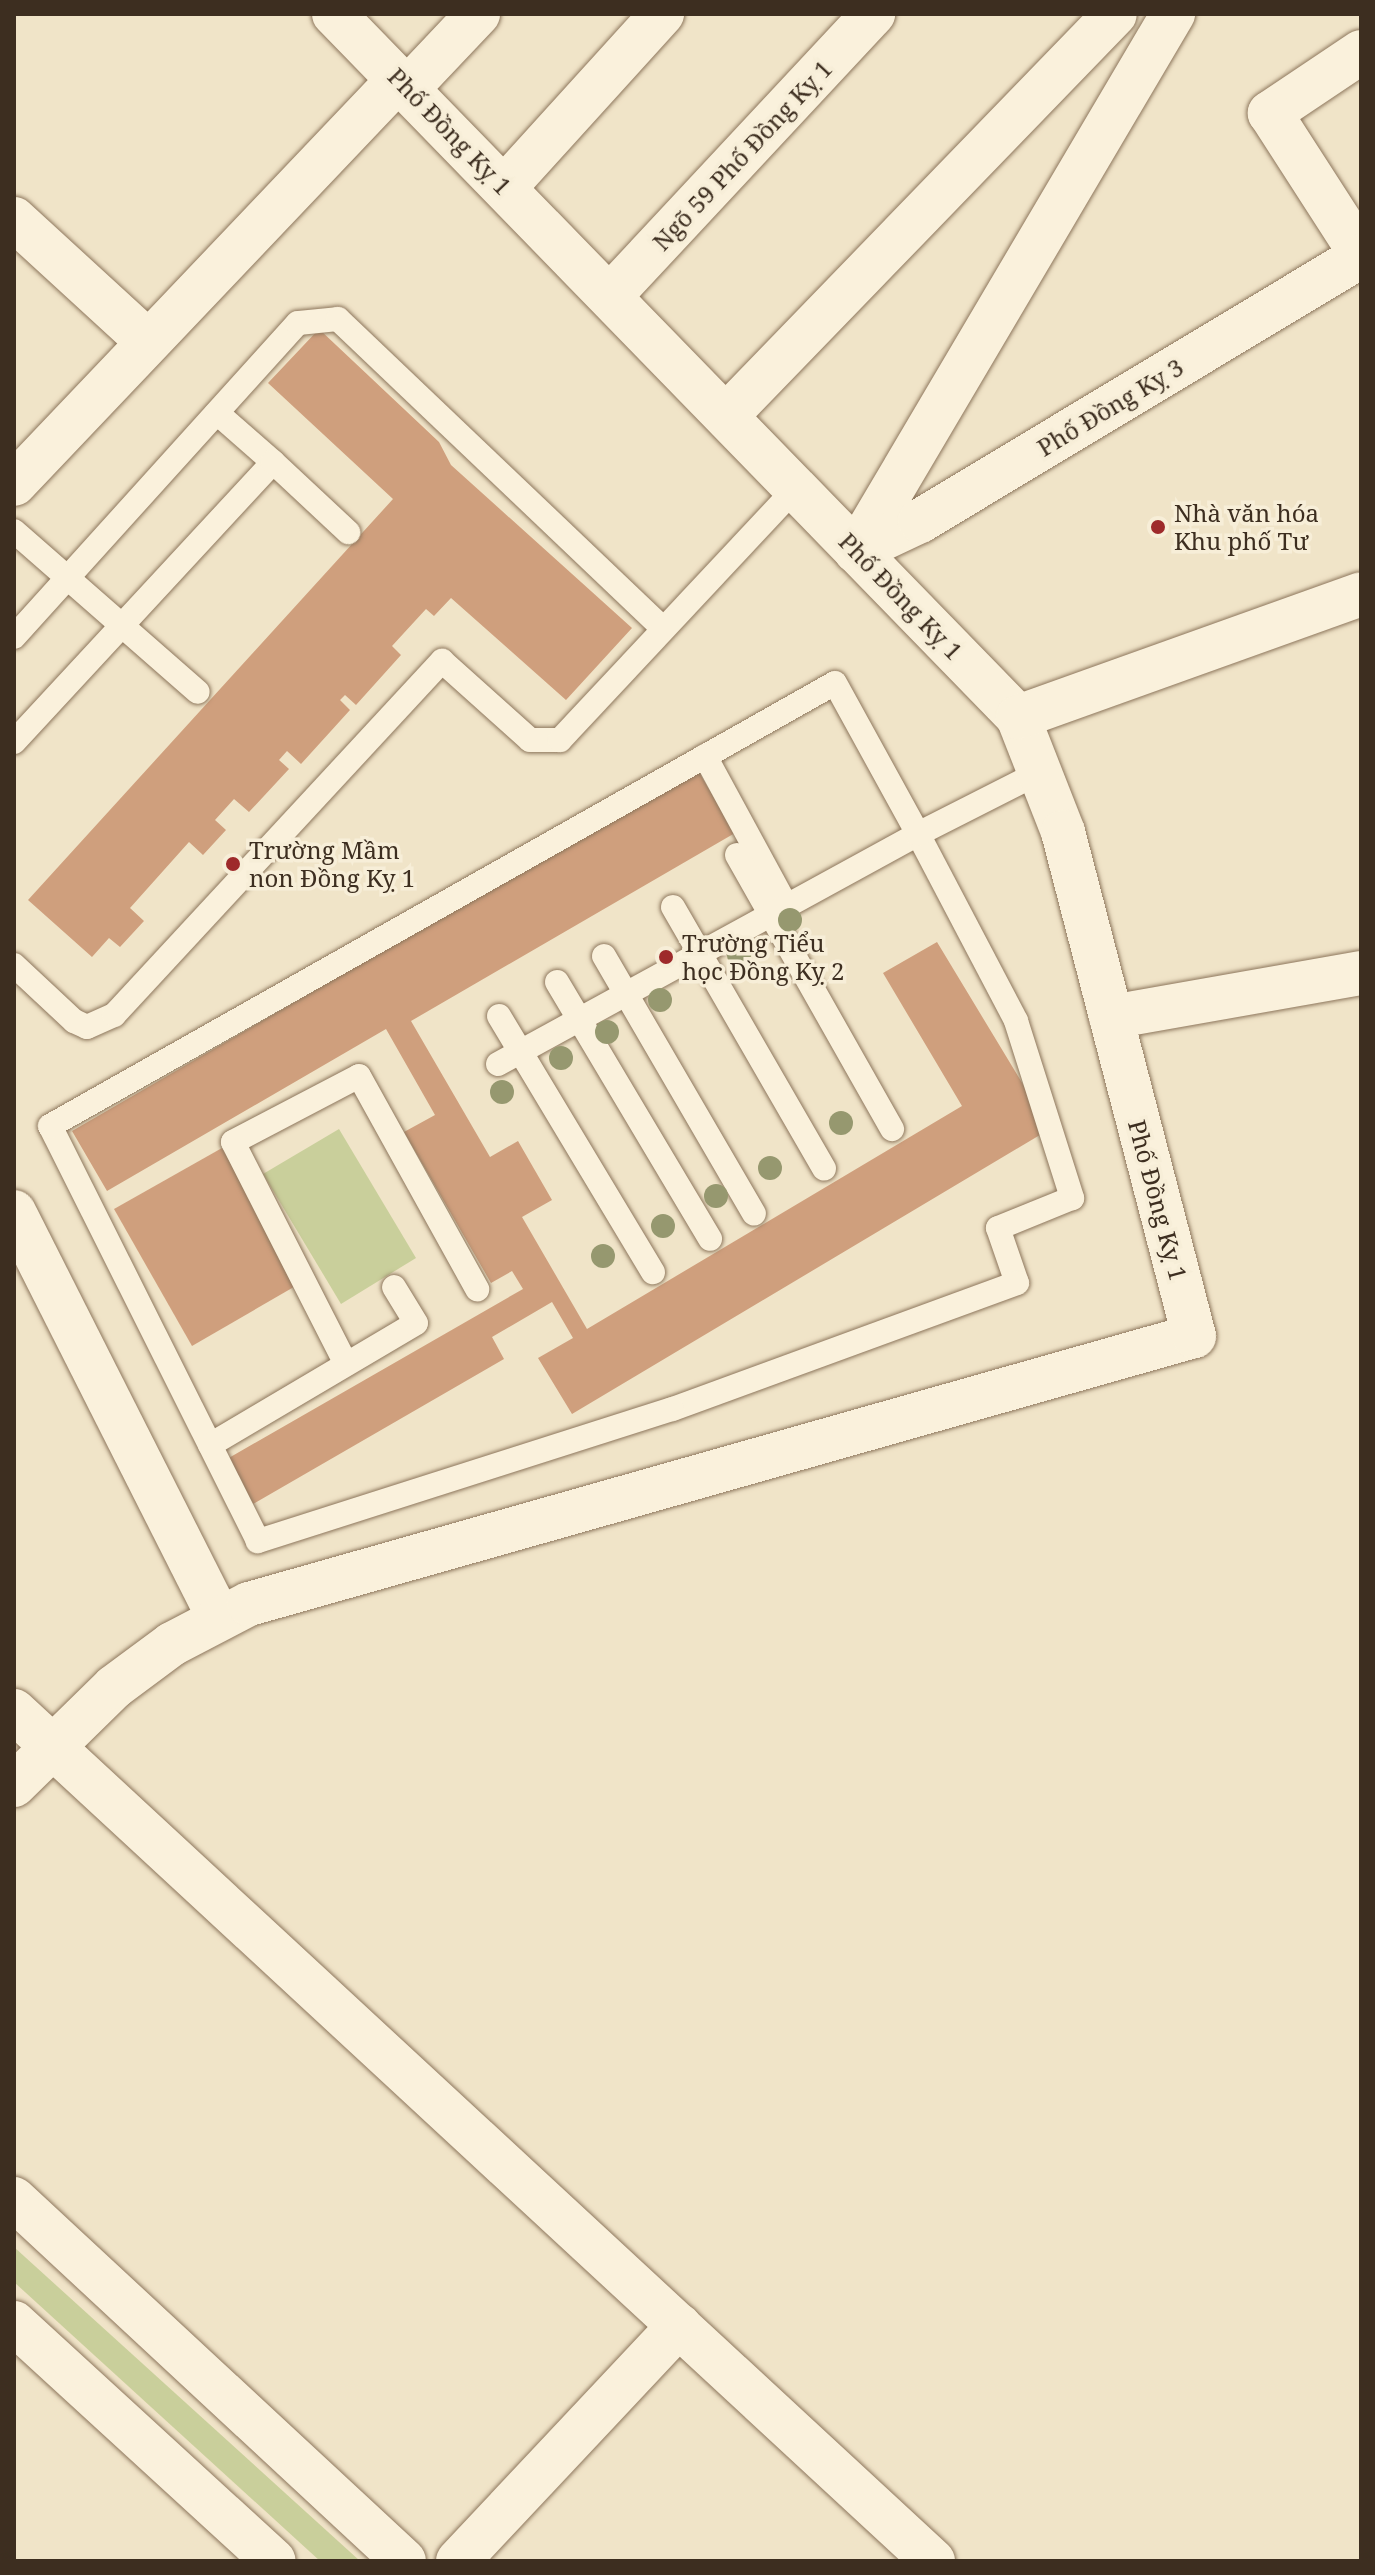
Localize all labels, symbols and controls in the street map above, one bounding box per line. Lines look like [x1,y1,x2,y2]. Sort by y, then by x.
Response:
street label: Ngõ 59 Phố Đồng Kỵ 1 [646,54,838,256]
street label: Phố Đồng Kỵ 1 [382,62,518,200]
street label: Phố Đồng Kỵ 3 [1032,352,1188,462]
place label: Nhà văn hóa Khu phố Tư [1174,499,1319,555]
marker: Nhà văn hóa Khu phố Tư [1149,518,1167,536]
street label: Phố Đồng Kỵ 1 [833,527,969,665]
place label: Trường Mầm non Đồng Kỵ 1 [249,836,415,892]
marker: Trường Mầm non Đồng Kỵ 1 [224,855,242,873]
place label: Trường Tiểu học Đồng Kỵ 2 [682,929,844,985]
marker: Trường Tiểu học Đồng Kỵ 2 [657,948,675,966]
street label: Phố Đồng Kỵ 1 [1123,1117,1193,1283]

